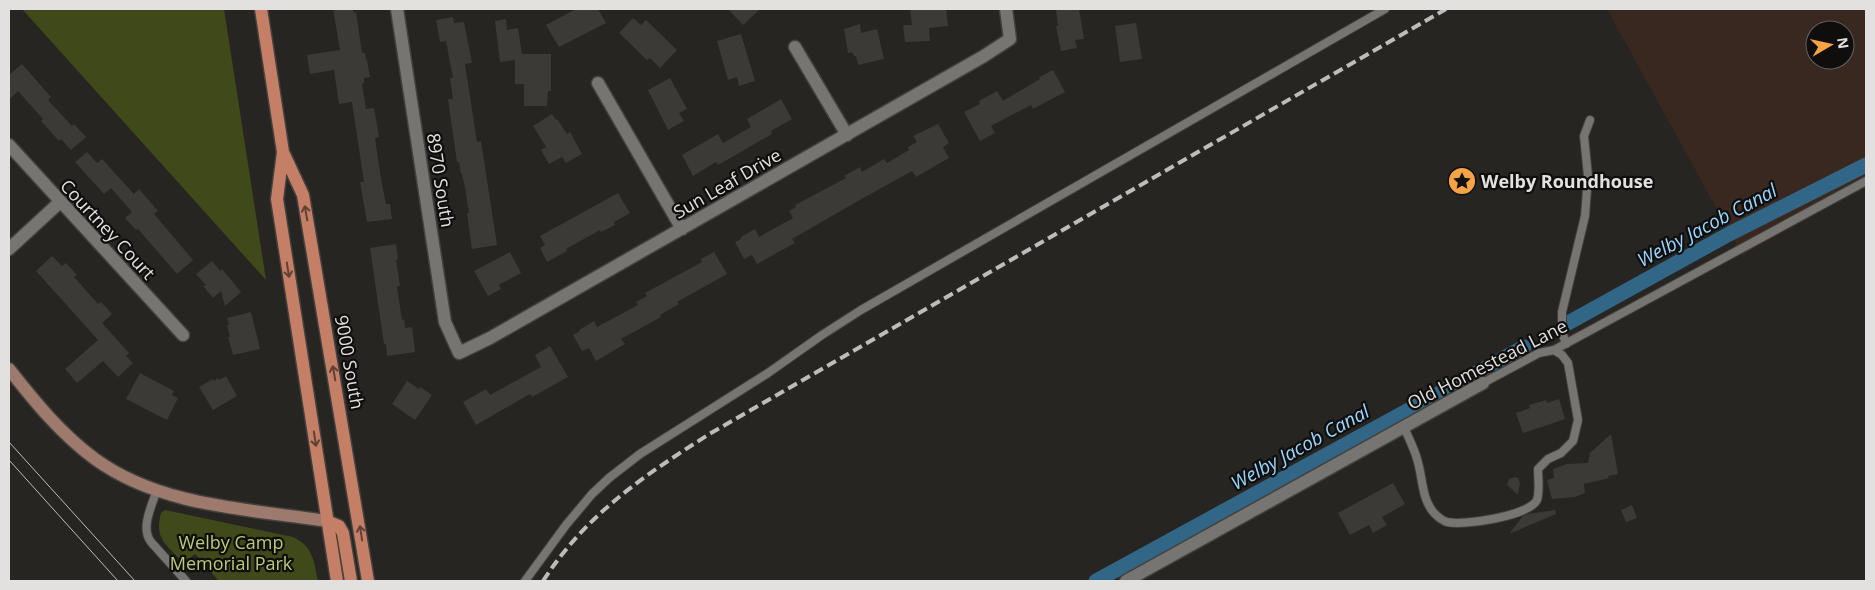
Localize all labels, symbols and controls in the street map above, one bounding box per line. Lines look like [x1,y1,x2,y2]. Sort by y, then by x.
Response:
north arrow [1805,20,1855,70]
text: N [1833,36,1854,50]
street label: 8970 South [422,131,460,229]
street label: Sun Leaf Drive [669,142,785,224]
place icon: Welby Roundhouse [1447,166,1477,196]
place label: Welby Roundhouse [1481,169,1653,193]
street label: Courtney Court [55,174,161,284]
water label: Welby Jacob Canal [1633,177,1782,273]
one-way arrow [301,205,311,221]
one-way arrow [284,262,294,278]
street label: 9000 South [330,313,370,411]
street label: Old Homestead Lane [1403,313,1571,415]
one-way arrow [328,365,338,381]
water label: Welby Jacob Canal [1226,398,1375,496]
one-way arrow [310,431,320,447]
one-way arrow [355,525,365,541]
park label: Welby Camp Memorial Park [170,530,293,575]

